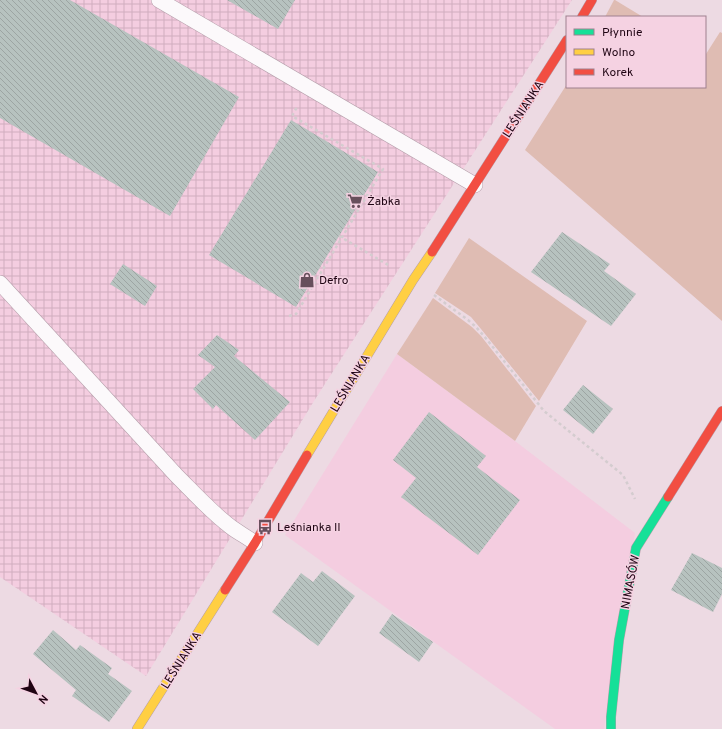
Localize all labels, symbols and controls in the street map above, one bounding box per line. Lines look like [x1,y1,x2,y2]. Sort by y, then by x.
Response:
legend [566,16,706,88]
text: Płynnie [602,25,642,41]
text: Wolno [602,45,636,61]
text: Korek [602,65,633,81]
street label: LEŚNIANKA [499,78,548,141]
supermarket icon: Żabka [346,192,364,210]
place label: Żabka [367,194,400,210]
shop icon: Defro [298,271,316,289]
place label: Defro [319,273,349,289]
street label: LEŚNIANKA [327,352,374,415]
bus stop icon: Leśnianka II [256,518,274,536]
place label: Leśnianka II [277,520,341,536]
street label: NIMASÓW [618,554,644,611]
street label: LEŚNIANKA [158,629,206,692]
north arrow [16,673,56,713]
text: N [35,691,51,706]

